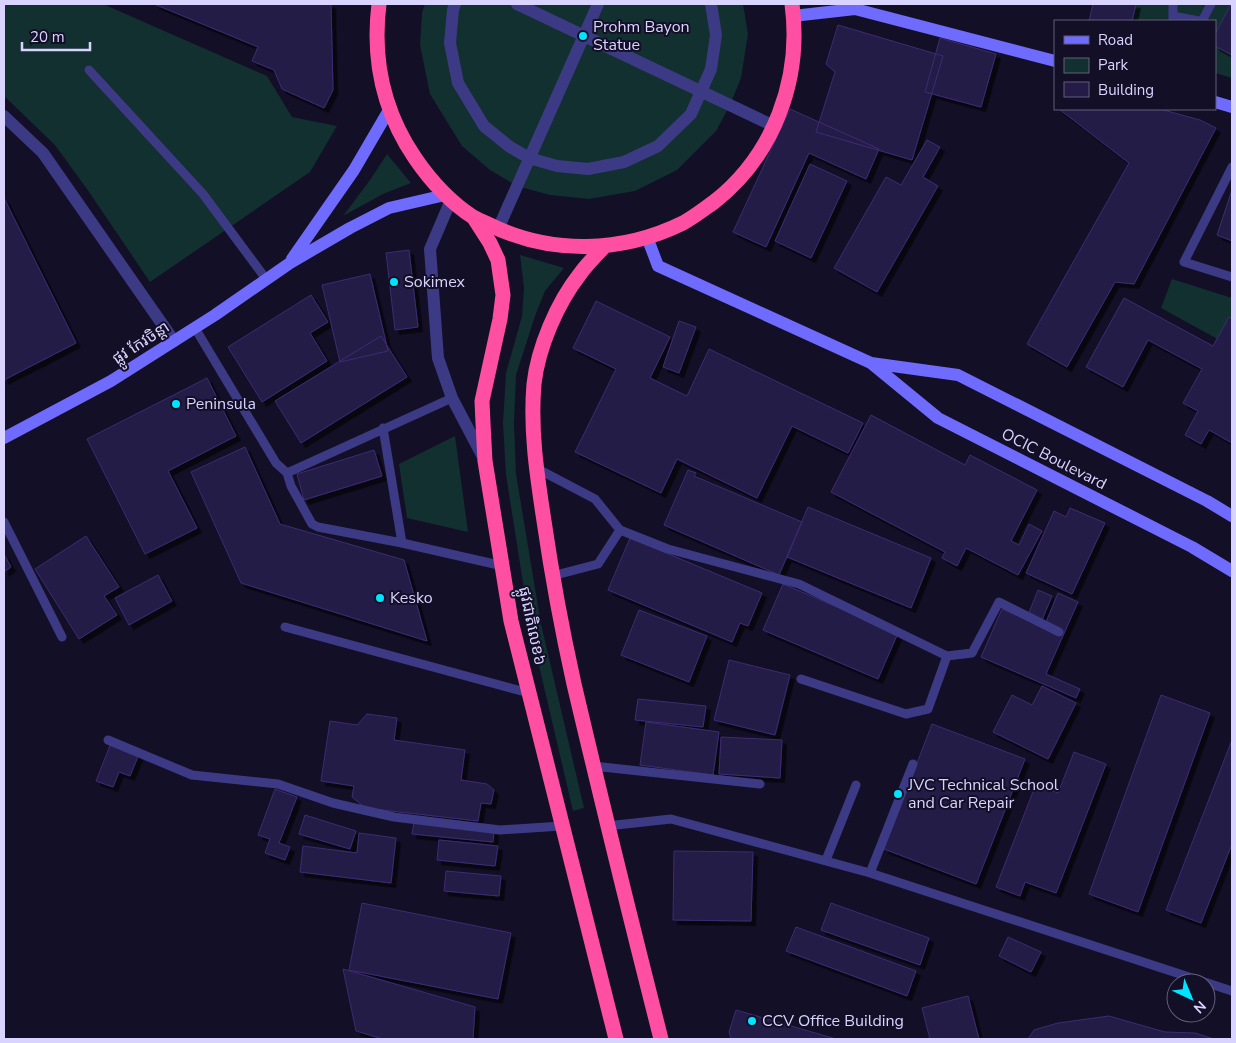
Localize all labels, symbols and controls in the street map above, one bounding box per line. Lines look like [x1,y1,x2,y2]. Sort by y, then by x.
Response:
place label: Prohm Bayon Statue [593,16,690,56]
scale bar [22,20,90,52]
legend [1054,20,1216,110]
text: 20 m [30,27,65,47]
marker: Prohm Bayon Statue [577,30,589,42]
text: Road [1098,30,1133,50]
text: Park [1098,55,1128,75]
text: Building [1098,80,1154,100]
place label: Sokimex [404,271,466,293]
marker: Sokimex [388,276,400,288]
street label: ផ្លូវ កែវចិន្តា [108,316,175,372]
place label: Peninsula [186,393,256,415]
marker: Peninsula [170,398,182,410]
street label: OCIC Boulevard [998,423,1110,495]
street label: ផ្លូវជាតិលេខ៦ [510,585,551,668]
place label: Kesko [390,587,433,609]
marker: Kesko [374,592,386,604]
place label: JVC Technical School and Car Repair [907,774,1059,814]
marker: JVC Technical School and Car Repair [892,788,904,800]
north arrow [1166,973,1216,1023]
text: N [1189,997,1210,1017]
place label: CCV Office Building [762,1010,904,1032]
marker: CCV Office Building [746,1015,758,1027]

